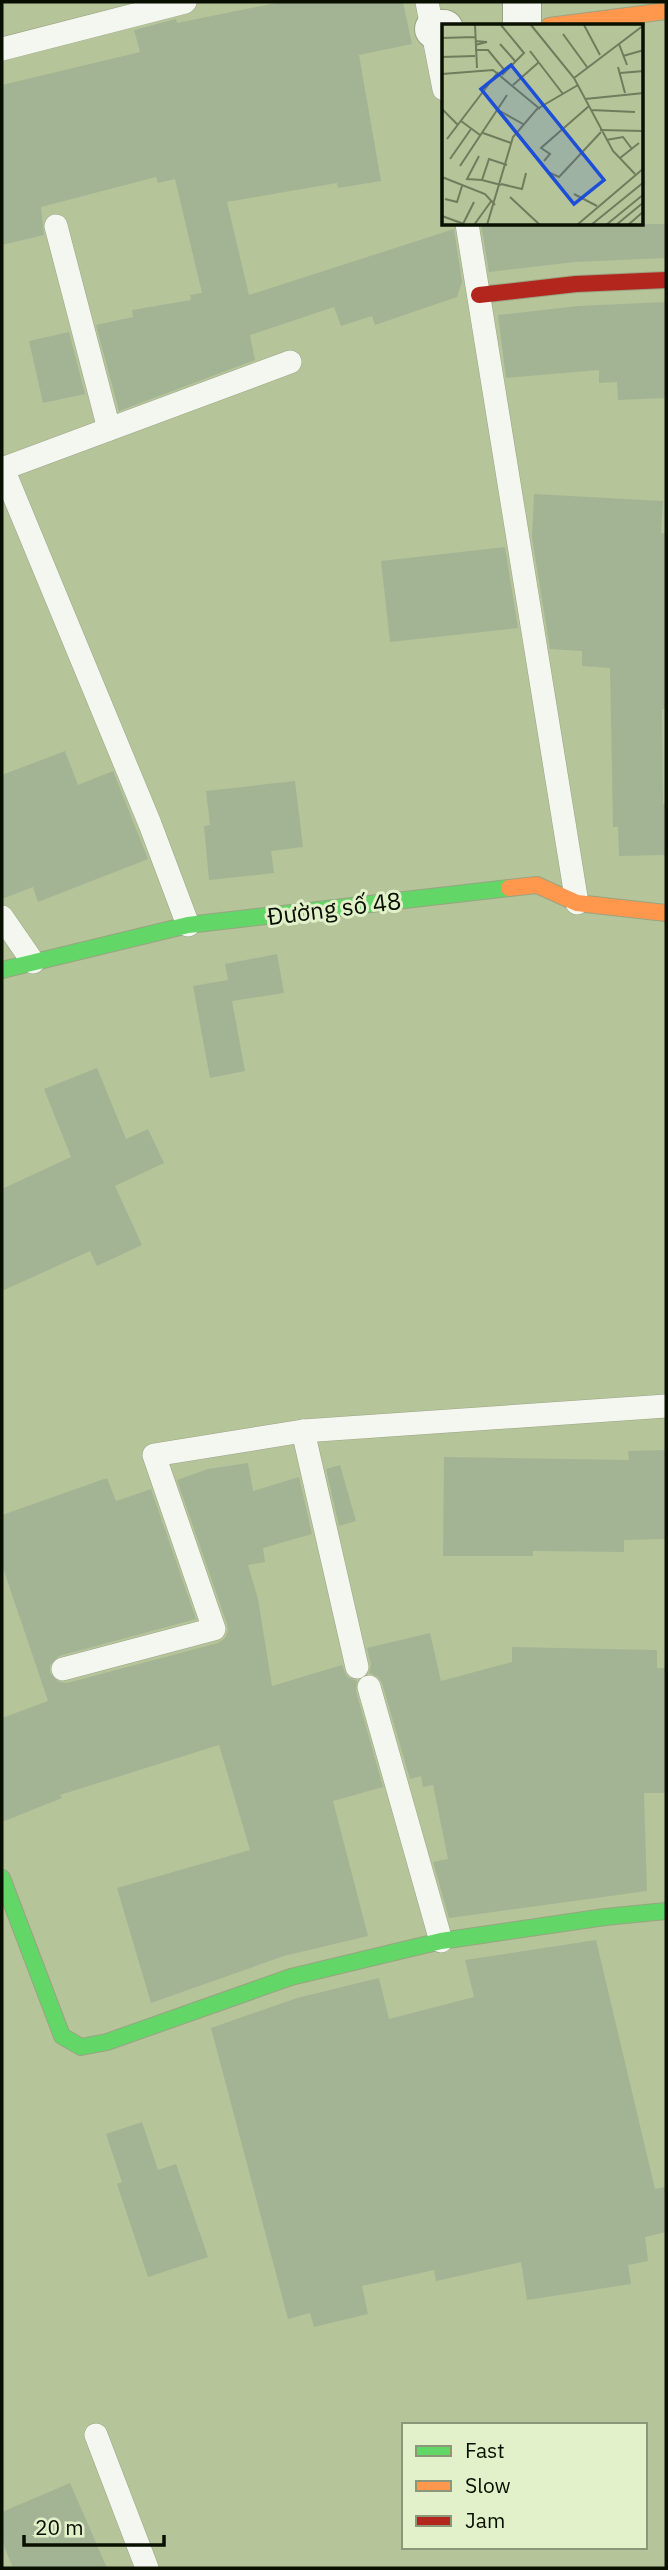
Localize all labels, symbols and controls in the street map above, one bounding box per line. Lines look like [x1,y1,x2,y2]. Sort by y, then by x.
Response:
inset map [442,24,644,226]
street label: Đường số 48 [265,884,403,932]
legend [402,2423,647,2549]
text: Fast [465,2436,505,2464]
text: Slow [465,2471,511,2499]
scale bar [24,2504,164,2548]
text: Jam [465,2506,505,2534]
text: 20 m [35,2513,84,2541]

